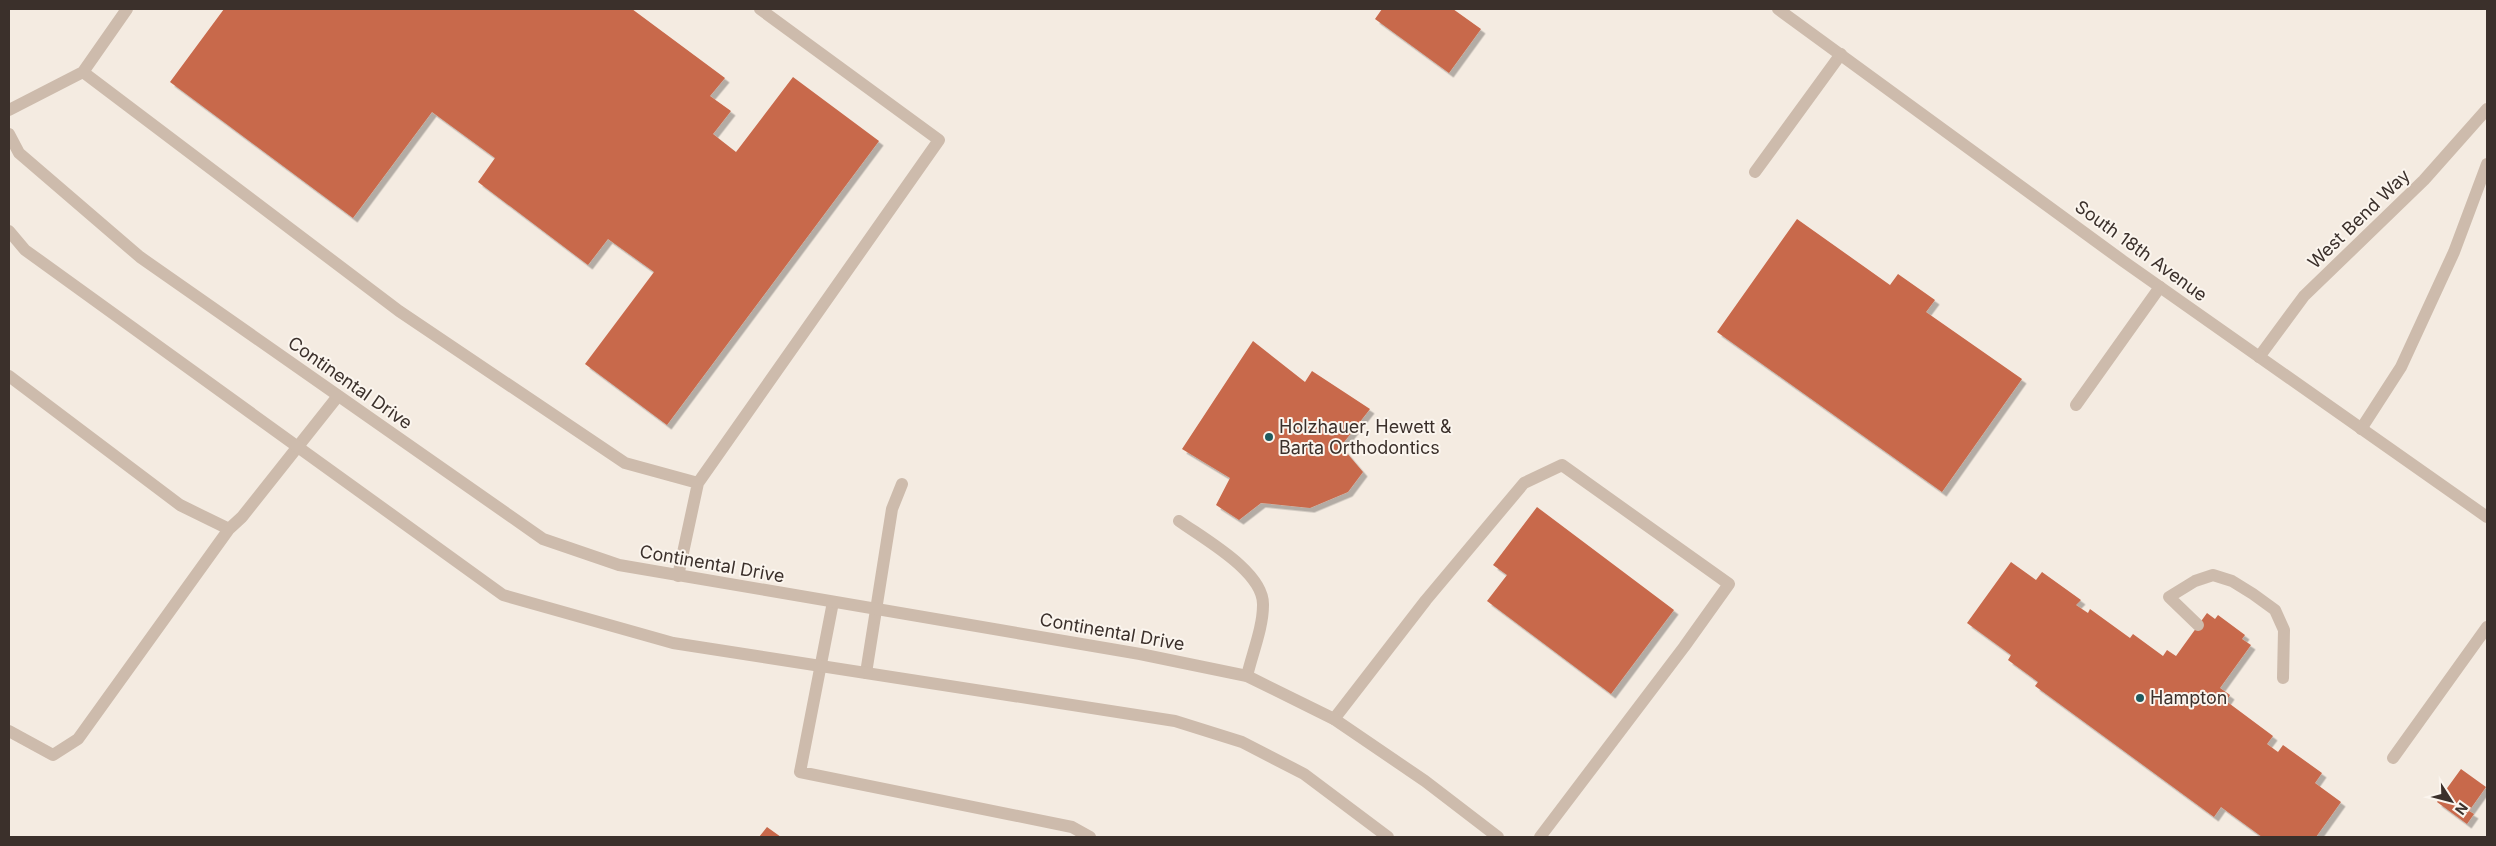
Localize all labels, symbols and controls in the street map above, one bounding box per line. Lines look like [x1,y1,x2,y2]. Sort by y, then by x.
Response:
street label: West Bend Way [2303,165,2414,273]
street label: South 18th Avenue [2071,196,2211,305]
street label: Continental Drive [284,332,416,433]
place label: Holzhauer, Hewett & Barta Orthodontics [1279,416,1452,458]
marker: Holzhauer, Hewett & Barta Orthodontics [1263,431,1275,443]
street label: Continental Drive [638,540,786,587]
street label: Continental Drive [1038,608,1186,655]
place label: Hampton [2150,687,2227,708]
marker: Hampton [2134,692,2146,704]
north arrow [2426,776,2476,826]
text: N [2452,800,2472,818]

